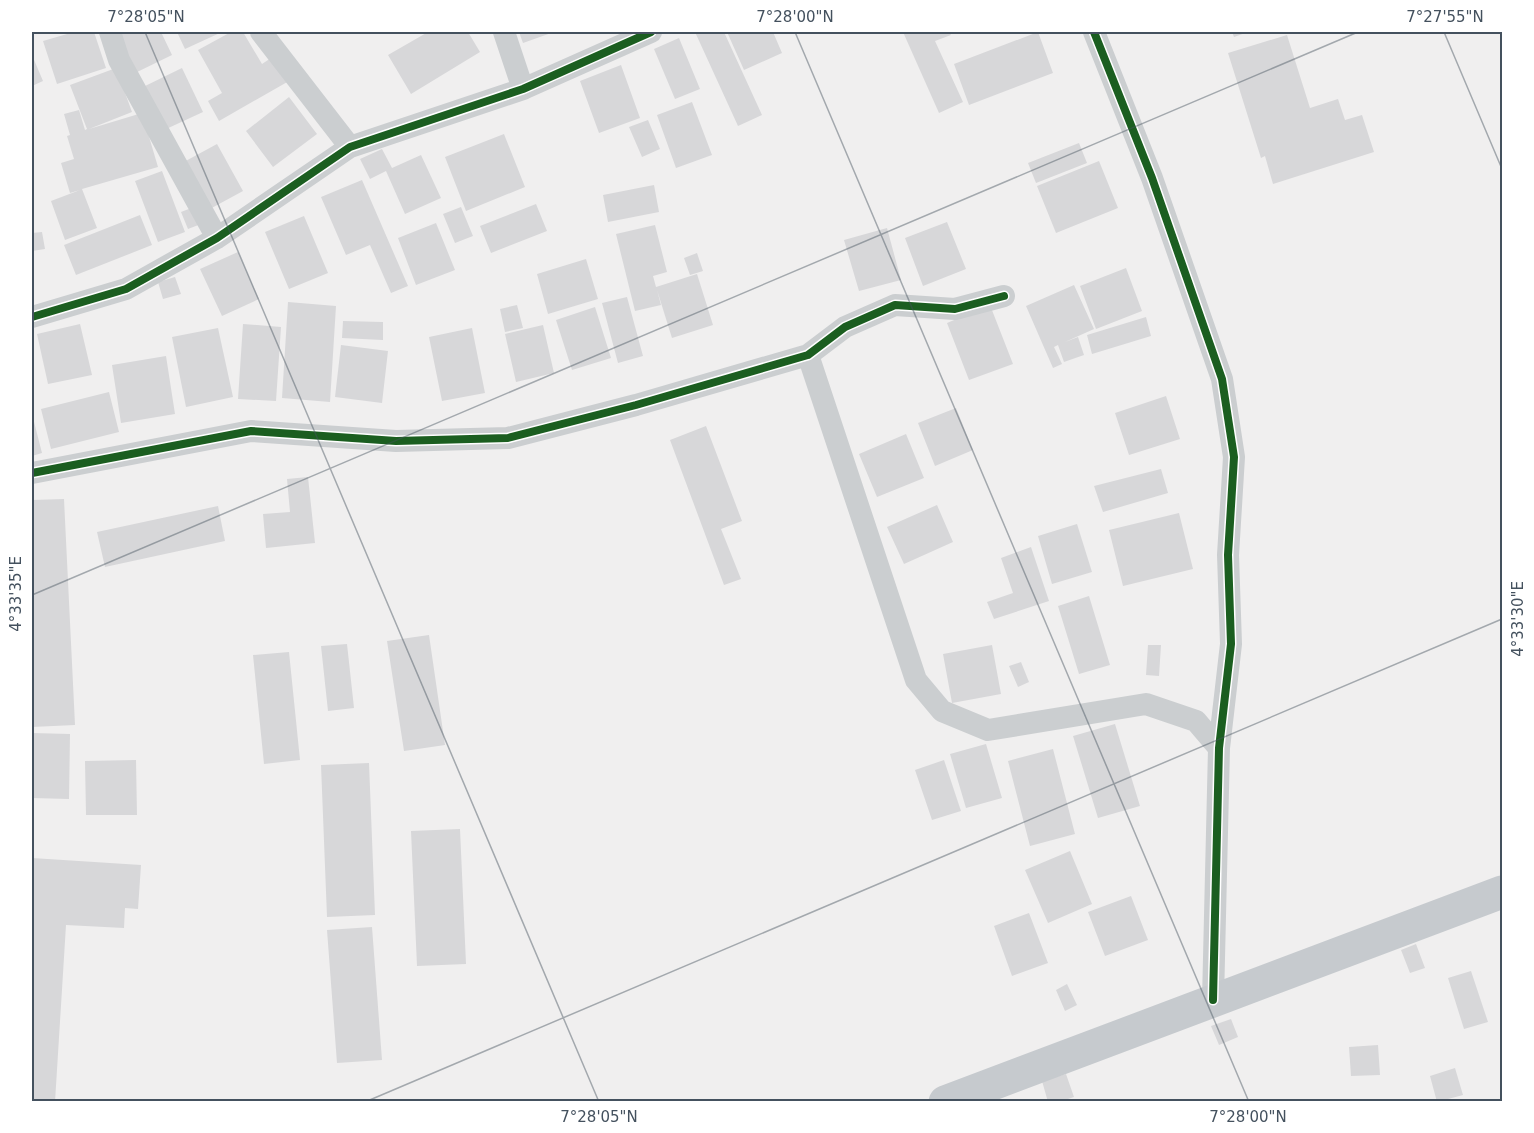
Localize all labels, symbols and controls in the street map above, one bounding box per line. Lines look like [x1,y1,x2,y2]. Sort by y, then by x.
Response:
text: 7°28'05"N [107,8,185,26]
text: 7°28'00"N [756,8,834,26]
text: 7°27'55"N [1406,8,1484,26]
text: 4°33'35"E [7,556,25,632]
text: 4°33'30"E [1509,581,1527,657]
text: 7°28'05"N [560,1108,638,1126]
text: 7°28'00"N [1209,1108,1287,1126]

